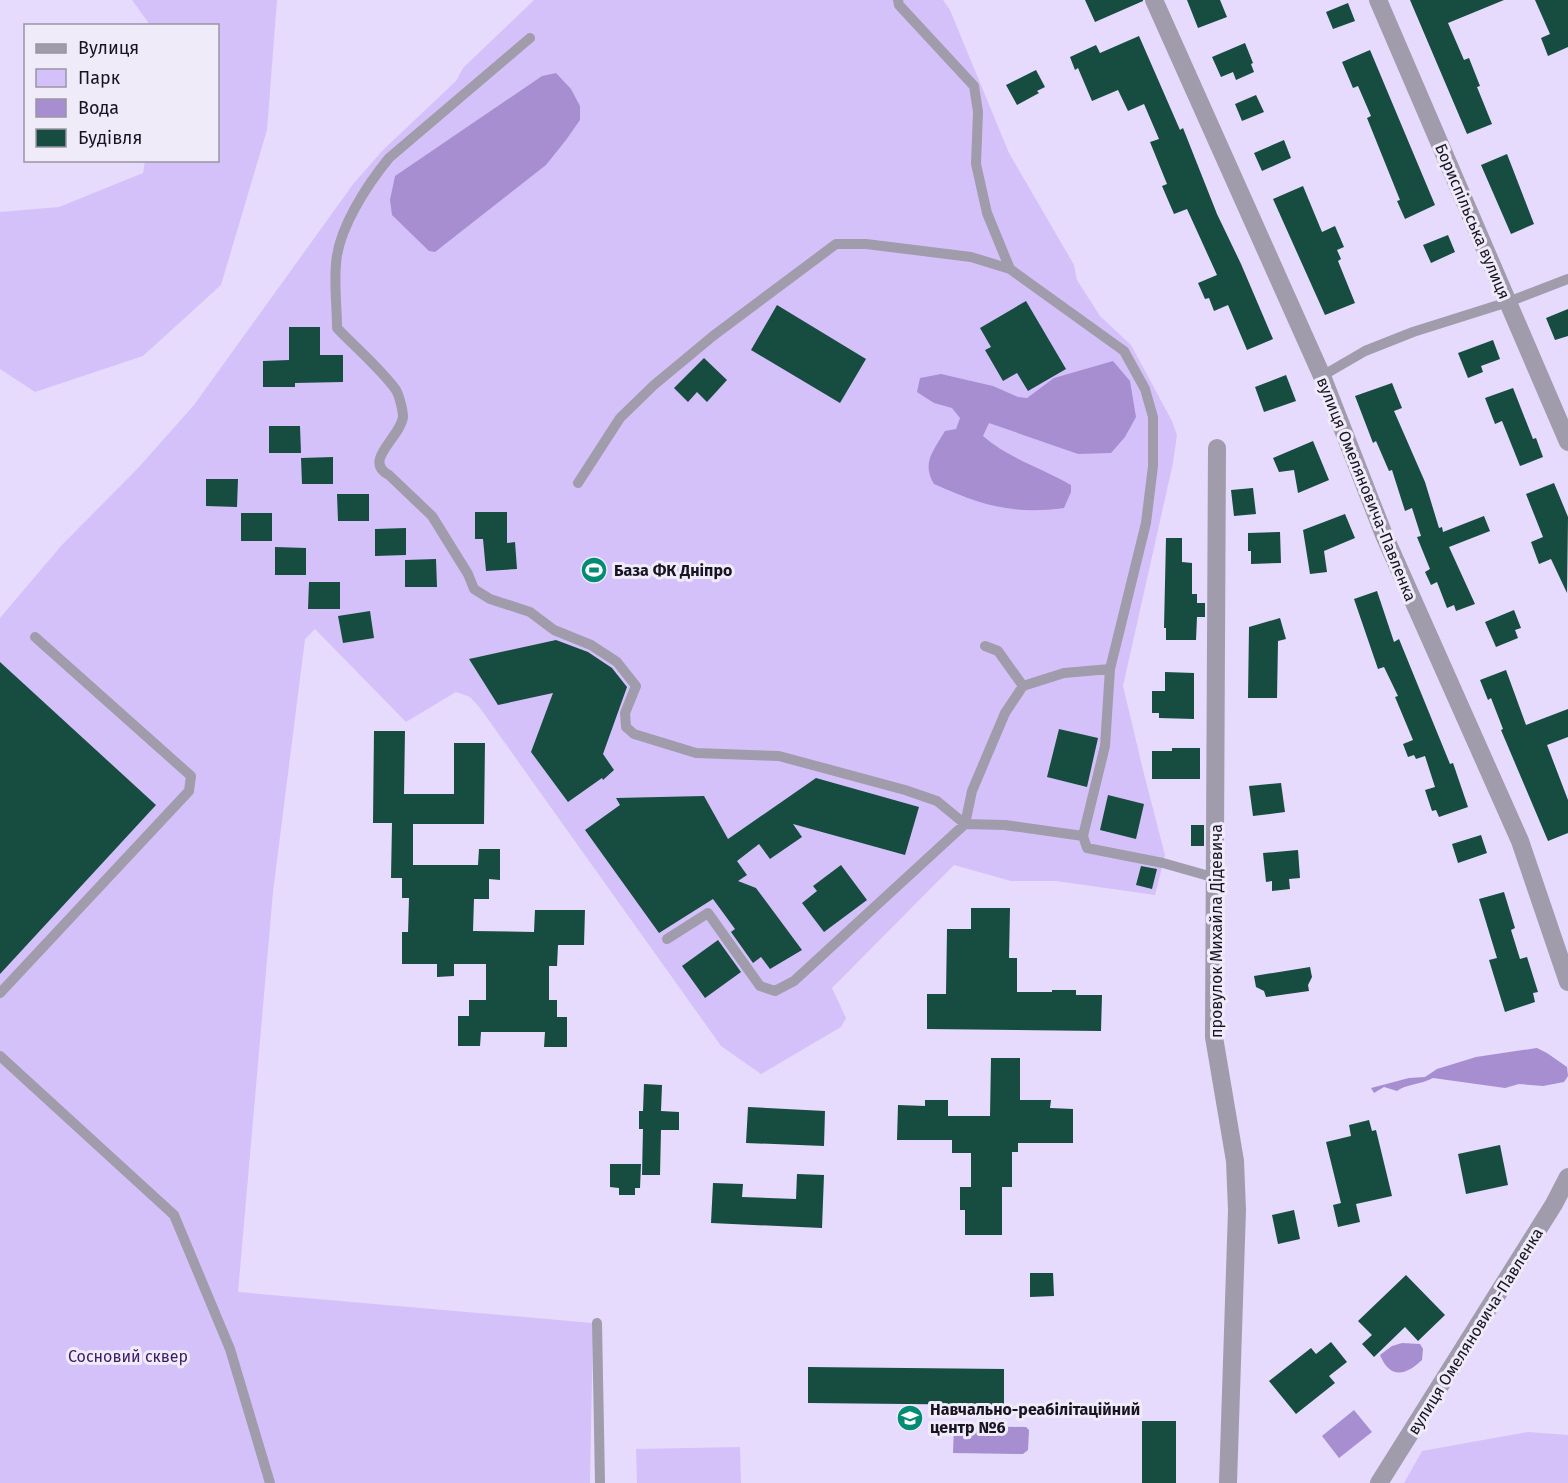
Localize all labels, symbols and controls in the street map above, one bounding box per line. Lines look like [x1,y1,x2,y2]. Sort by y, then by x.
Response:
legend [24,24,219,162]
text: Вулиця [78,37,139,59]
text: Парк [78,67,121,89]
text: Вода [78,97,119,119]
text: Будівля [78,127,142,149]
street label: Бориспільська вулиця [1431,141,1514,302]
street label: вулиця Омеляновича-Павленка [1313,374,1420,604]
sports icon: База ФК Дніпро [579,555,609,585]
place label: База ФК Дніпро [614,561,732,580]
street label: провулок Михайла Дідевича [1207,824,1226,1038]
street label: вулиця Омеляновича-Павленка [1404,1224,1547,1438]
park label: Сосновий сквер [68,1347,188,1366]
place label: Навчально-реабілітаційний центр №6 [930,1400,1140,1437]
school or university icon: Навчально-реабілітаційний центр №6 [895,1403,925,1433]

